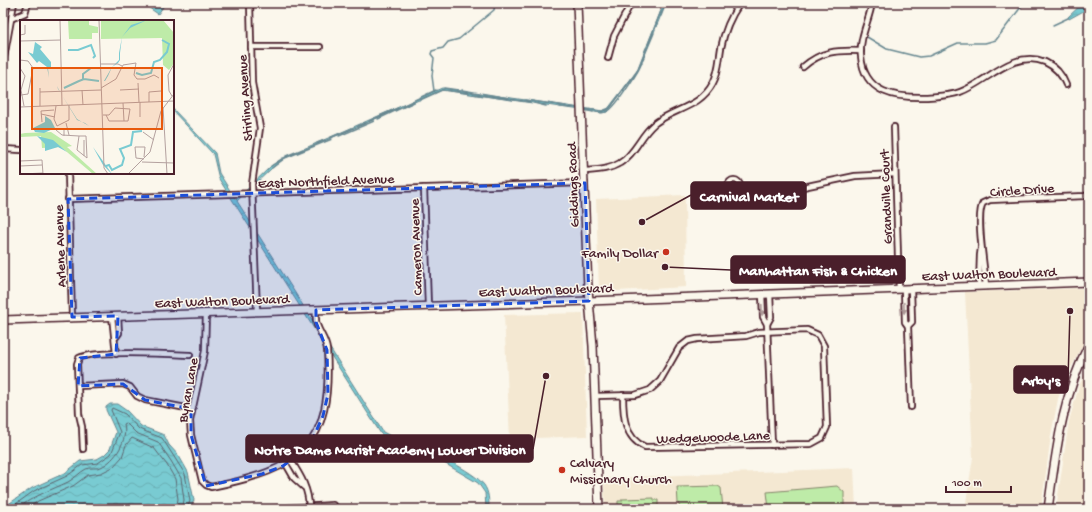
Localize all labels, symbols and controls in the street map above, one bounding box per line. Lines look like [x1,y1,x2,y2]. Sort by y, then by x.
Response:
inset map [20,20,174,174]
street label: Stirling Avenue [235,53,258,141]
street label: Giddings Road [564,140,584,228]
street label: Grandville Court [877,148,898,244]
street label: East Northfield Avenue [258,172,395,193]
street label: Circle Drive [989,181,1056,202]
callout: Carnival Market [691,182,806,209]
text: Carnival Market [699,189,800,207]
street label: Cameron Avenue [407,197,428,296]
street label: Arlene Avenue [52,203,71,288]
place label: Family Dollar [581,246,659,263]
marker: Family Dollar [661,247,671,257]
callout: Manhattan Fish & Chicken [731,256,905,283]
text: Manhattan Fish & Chicken [739,263,898,281]
street label: East Walton Boulevard [921,265,1059,286]
street label: East Walton Boulevard [478,281,616,302]
street label: East Walton Boulevard [154,292,292,313]
one-way arrow [901,302,907,315]
one-way arrow [759,304,766,316]
street label: Bynan Lane [175,356,204,425]
callout: Arby's [1014,366,1068,393]
text: Arby's [1021,373,1062,391]
street label: Wedgewoode Lane [656,428,771,449]
callout: Notre Dame Marist Academy Lower Division [246,435,533,462]
text: Notre Dame Marist Academy Lower Division [254,442,527,460]
place label: Calvary Missionary Church [570,456,672,489]
marker: Calvary Missionary Church [557,465,567,475]
scale bar [946,468,1011,494]
text: 100 m [951,477,982,491]

